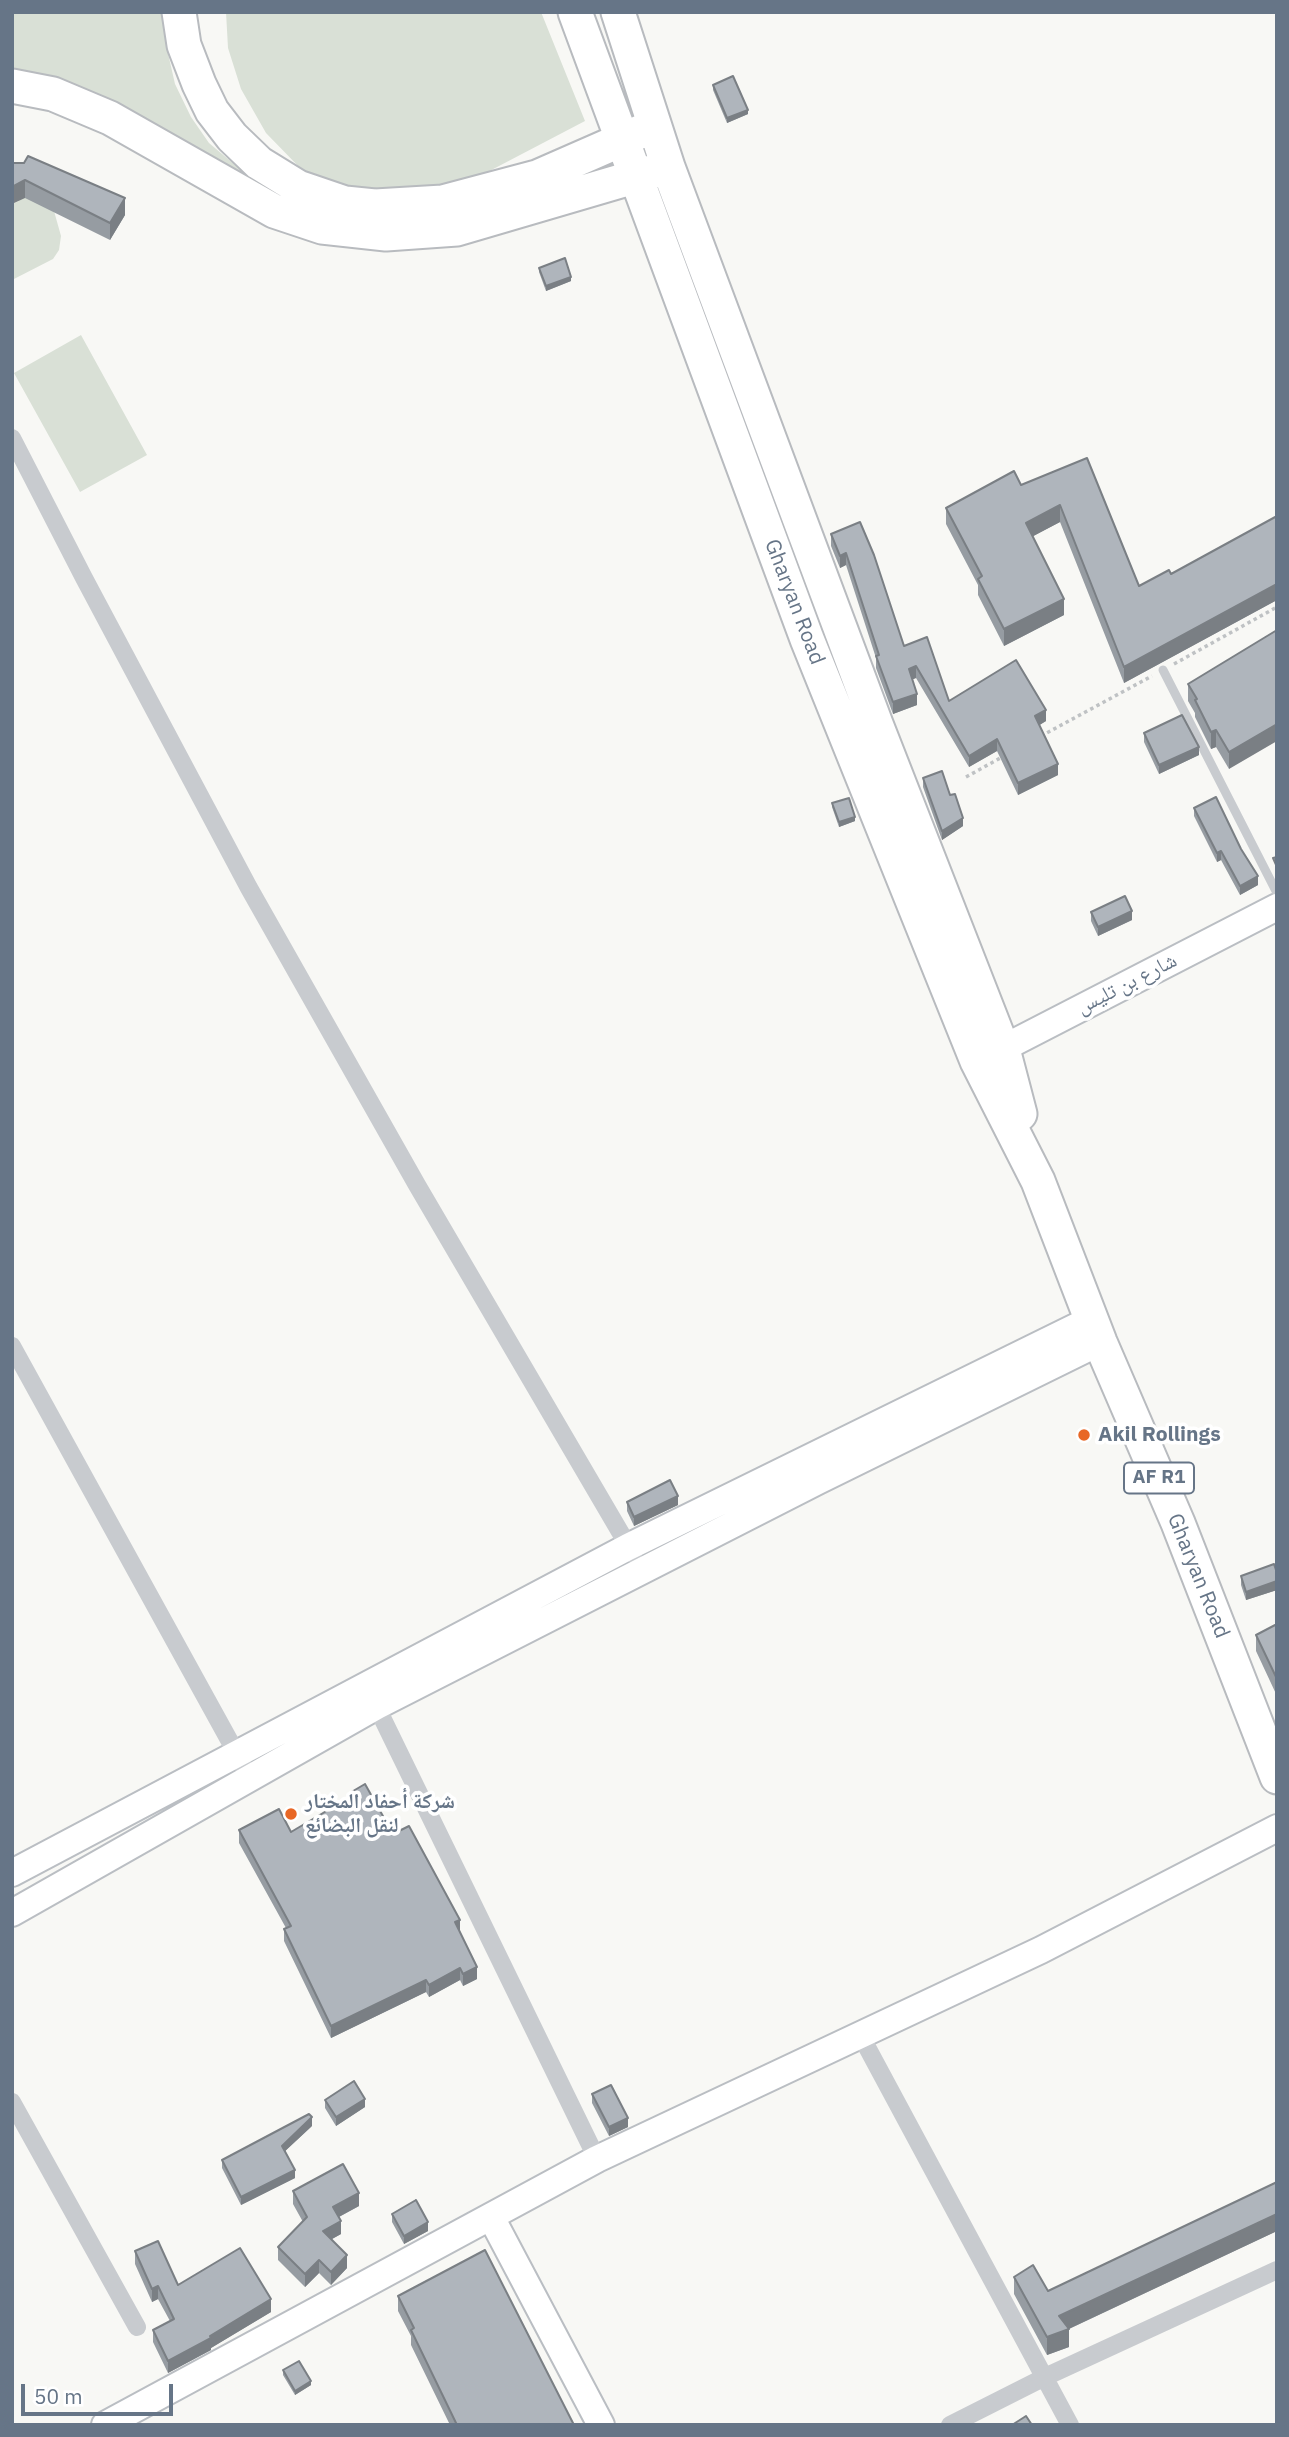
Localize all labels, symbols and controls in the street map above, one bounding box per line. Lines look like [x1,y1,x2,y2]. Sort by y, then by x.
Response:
street label: Gharyan Road [759,536,829,668]
street label: شارع بن تليس [1073,948,1181,1020]
place label: Akil Rollings [1098,1422,1221,1448]
marker: Akil Rollings [1076,1427,1092,1443]
road number: AF R1 [1124,1462,1194,1494]
street label: Gharyan Road [1162,1510,1234,1642]
place label: شركة أحفاد المختار لنقل البضائع [305,1789,455,1839]
marker: شركة أحفاد المختار لنقل البضائع [283,1806,299,1822]
scale bar [24,2370,177,2414]
text: 50 m [34,2382,83,2410]

